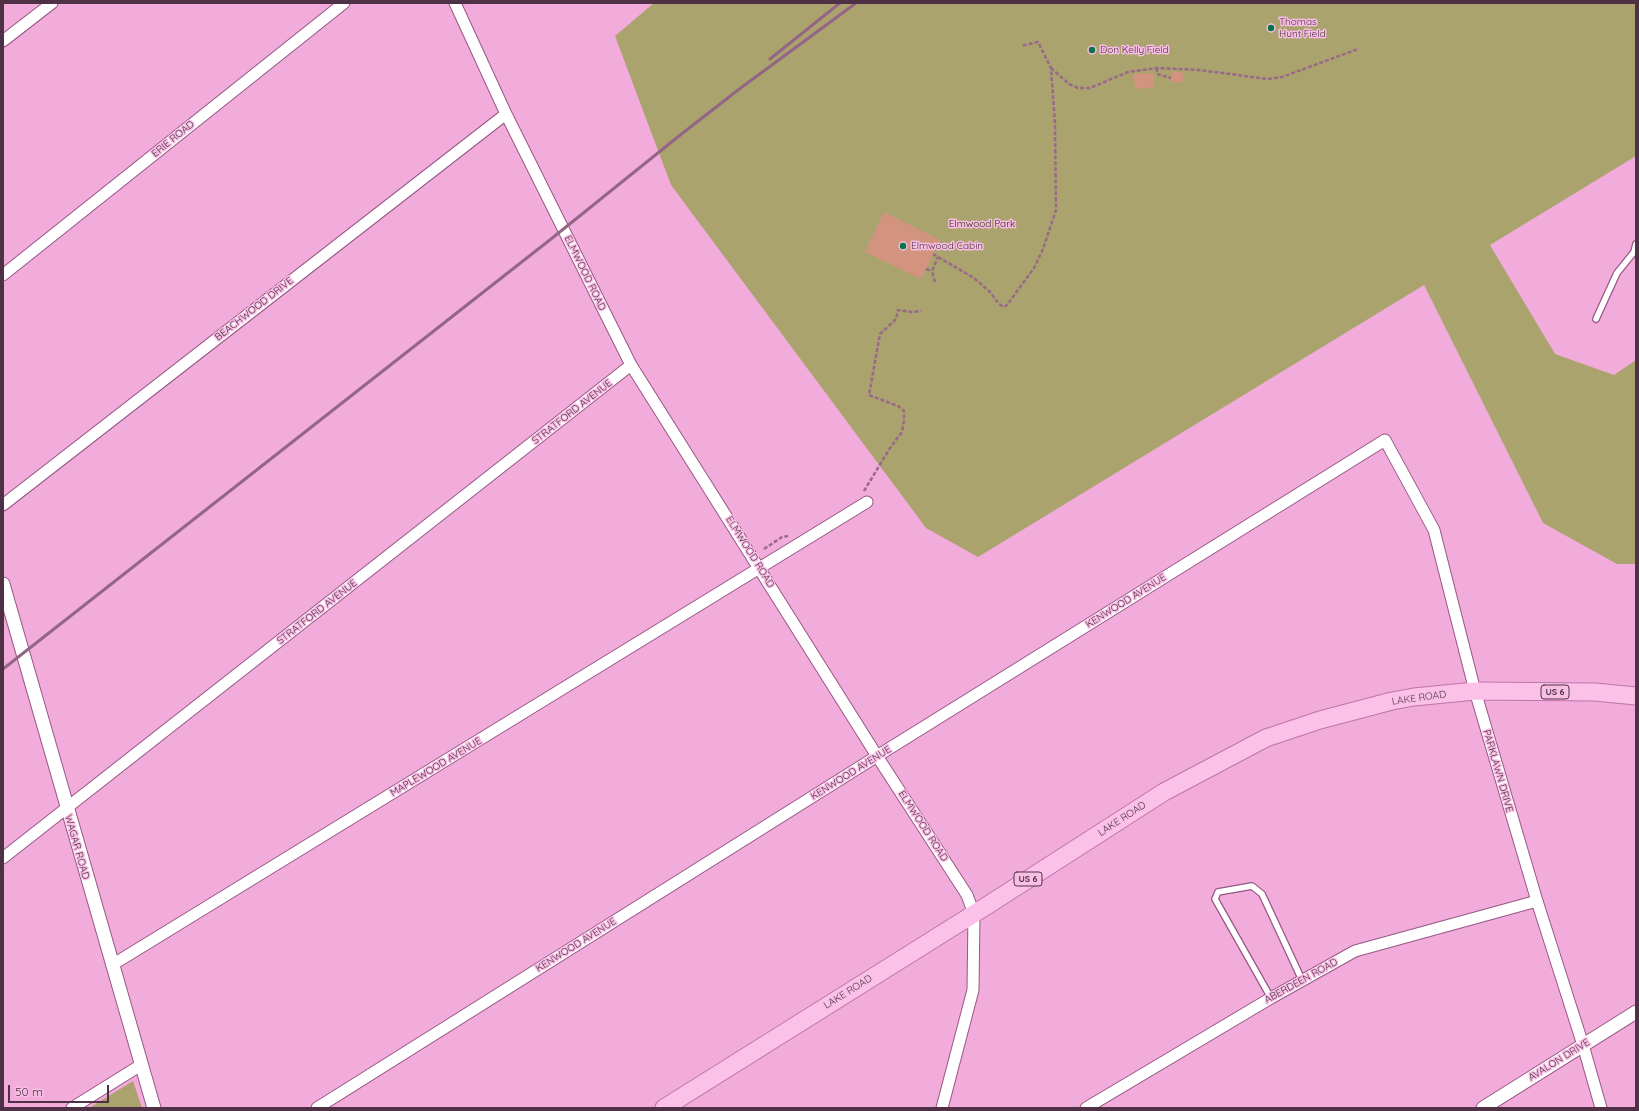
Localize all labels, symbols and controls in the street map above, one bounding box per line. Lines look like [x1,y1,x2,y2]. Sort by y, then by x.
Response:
place label: Thomas Hunt Field [1279,16,1325,40]
marker: Thomas Hunt Field [1266,23,1276,33]
place label: Don Kelly Field [1100,44,1169,56]
marker: Don Kelly Field [1087,45,1097,55]
street label: ERIE ROAD [149,118,197,160]
park label: Elmwood Park [949,218,1015,230]
street label: ELMWOOD ROAD [562,234,608,312]
place label: Elmwood Cabin [911,240,983,252]
marker: Elmwood Cabin [898,241,908,251]
street label: BEACHWOOD DRIVE [213,275,295,343]
street label: STRATFORD AVENUE [530,377,614,447]
street label: ELMWOOD ROAD [723,514,777,590]
street label: KENWOOD AVENUE [1084,571,1168,631]
street label: STRATFORD AVENUE [275,577,359,647]
road number: US 6 [1541,685,1569,699]
street label: LAKE ROAD [1391,688,1447,708]
street label: PARKLAWN DRIVE [1480,728,1516,814]
street label: MAPLEWOOD AVENUE [388,735,484,799]
street label: KENWOOD AVENUE [809,743,893,803]
street label: ELMWOOD ROAD [896,788,950,864]
street label: LAKE ROAD [1096,799,1148,839]
street label: WAGAR ROAD [62,813,92,881]
road number: US 6 [1014,872,1042,886]
street label: KENWOOD AVENUE [534,915,618,975]
street label: ABERDEEN ROAD [1262,956,1340,1006]
street label: LAKE ROAD [822,972,874,1012]
street label: AVALON DRIVE [1526,1036,1592,1084]
scale bar [10,1077,111,1103]
text: 50 m [15,1084,43,1099]

